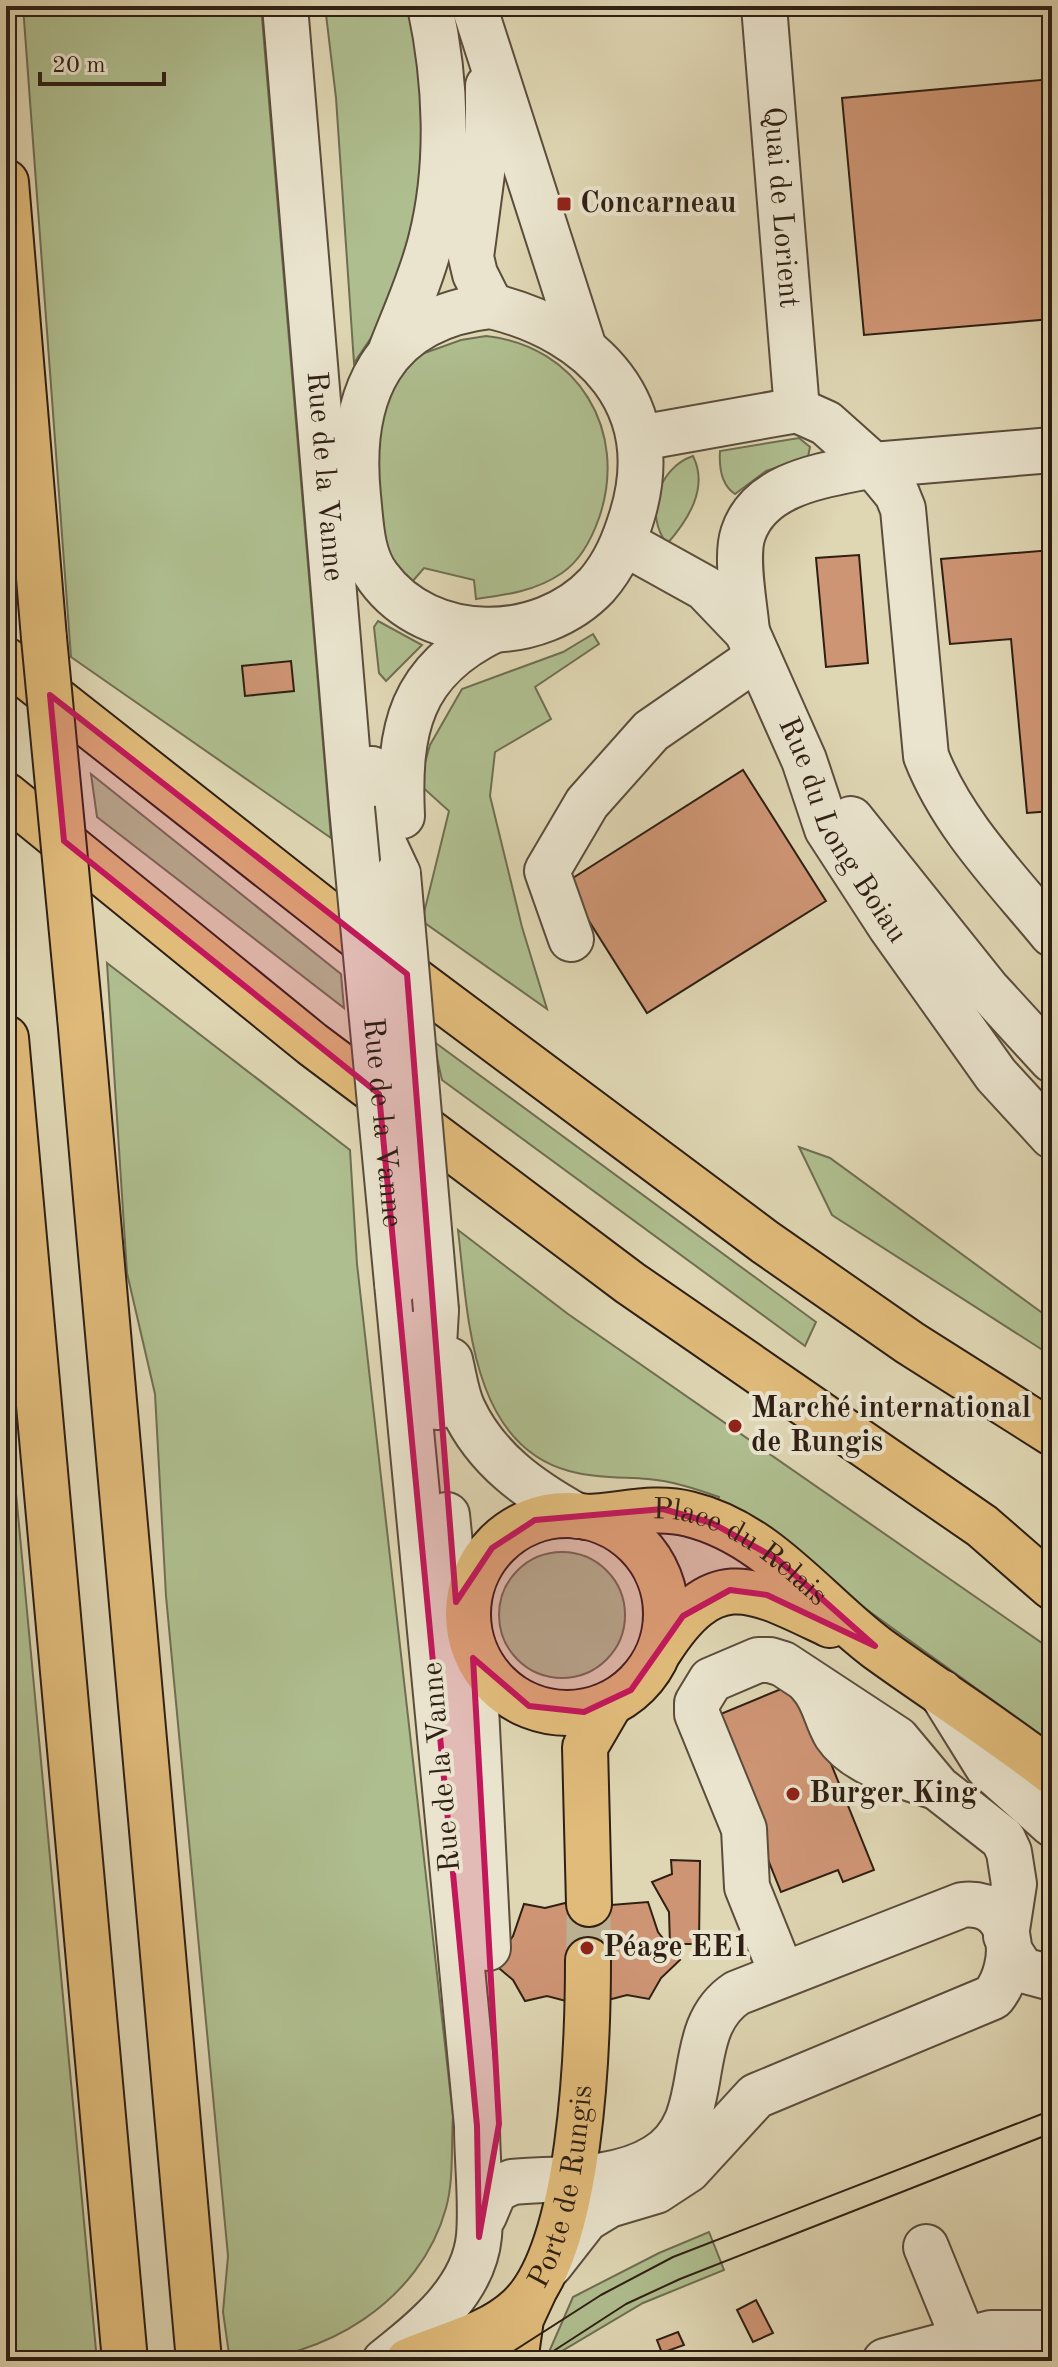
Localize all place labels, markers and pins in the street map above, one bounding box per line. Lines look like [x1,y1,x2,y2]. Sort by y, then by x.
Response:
place label: Concarneau [580,189,736,219]
marker: Concarneau [555,195,573,213]
place label: Marché international de Rungis [751,1394,1031,1458]
marker: Marché international de Rungis [726,1417,744,1435]
place label: Burger King [809,1779,978,1809]
marker: Burger King [784,1785,802,1803]
place label: Péage EE1 [603,1933,750,1963]
marker: Péage EE1 [578,1939,596,1957]

